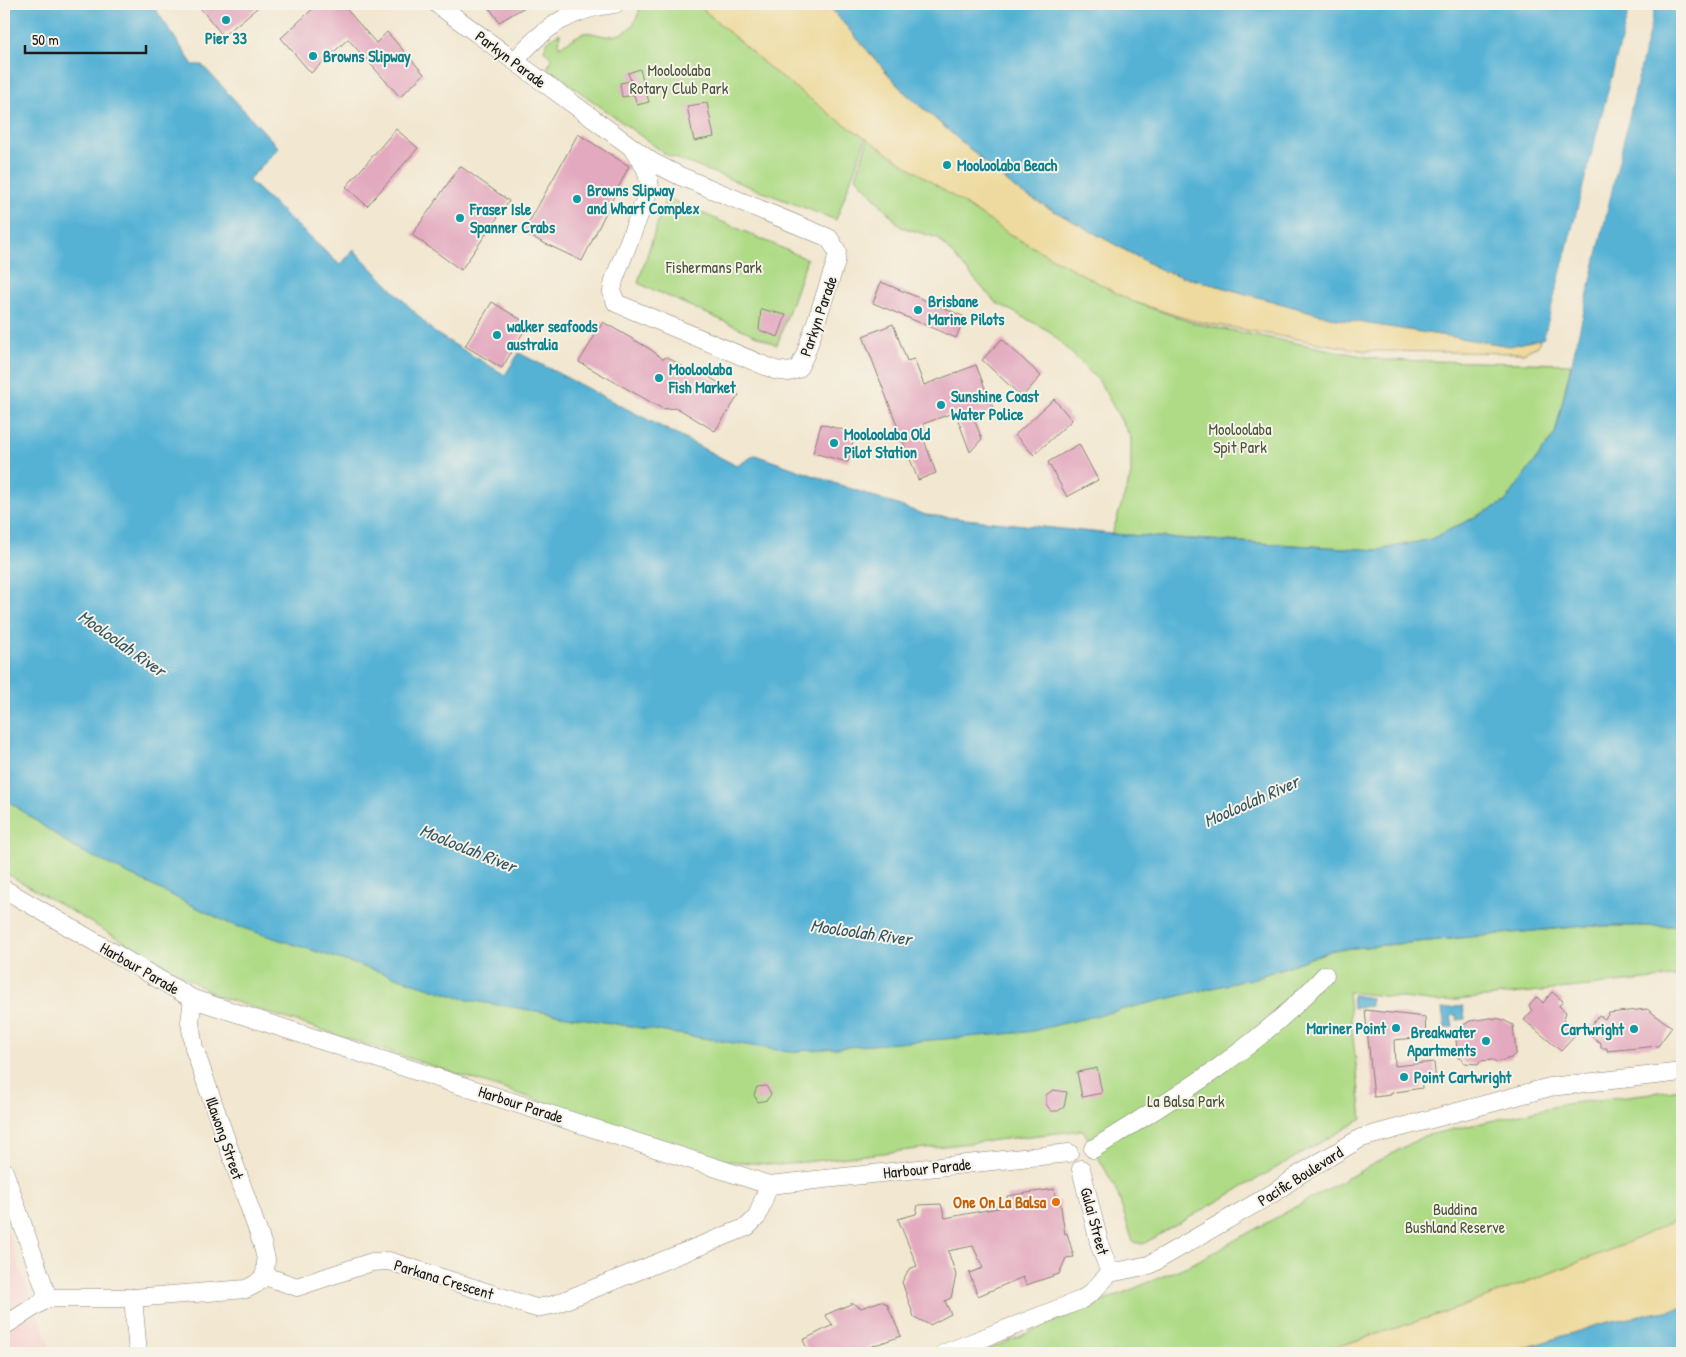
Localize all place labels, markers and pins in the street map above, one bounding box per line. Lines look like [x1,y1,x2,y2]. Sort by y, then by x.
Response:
marker: Pier 33 [220,14,232,26]
place label: Pier 33 [205,27,247,49]
place label: Browns Slipway [323,45,411,68]
marker: Browns Slipway [307,50,319,62]
place label: Mooloolaba Beach [957,154,1058,176]
marker: Mooloolaba Beach [941,159,953,171]
place label: Browns Slipway and Wharf Complex [587,179,700,220]
marker: Browns Slipway and Wharf Complex [571,193,583,205]
place label: Fraser Isle Spanner Crabs [469,198,556,239]
marker: Fraser Isle Spanner Crabs [454,212,466,224]
place label: Brisbane Marine Pilots [928,290,1005,330]
marker: Brisbane Marine Pilots [912,304,924,316]
place label: walker seafoods australia [507,315,598,355]
marker: walker seafoods australia [491,329,503,341]
place label: Mooloolaba Fish Market [668,358,736,398]
marker: Mooloolaba Fish Market [653,372,665,384]
place label: Sunshine Coast Water Police [951,385,1039,425]
marker: Sunshine Coast Water Police [935,399,947,411]
place label: Mooloolaba Old Pilot Station [844,423,931,463]
marker: Mooloolaba Old Pilot Station [828,437,840,449]
place label: Mariner Point [1307,1017,1386,1039]
place label: Cartwright [1561,1018,1624,1041]
place label: Breakwater Apartments [1407,1021,1477,1062]
marker: Mariner Point [1390,1022,1402,1034]
marker: Cartwright [1628,1023,1640,1035]
marker: Breakwater Apartments [1480,1035,1492,1047]
place label: Point Cartwright [1414,1066,1512,1089]
marker: Point Cartwright [1398,1071,1410,1083]
place label: One On La Balsa [953,1191,1047,1213]
marker: One On La Balsa [1050,1196,1062,1208]

